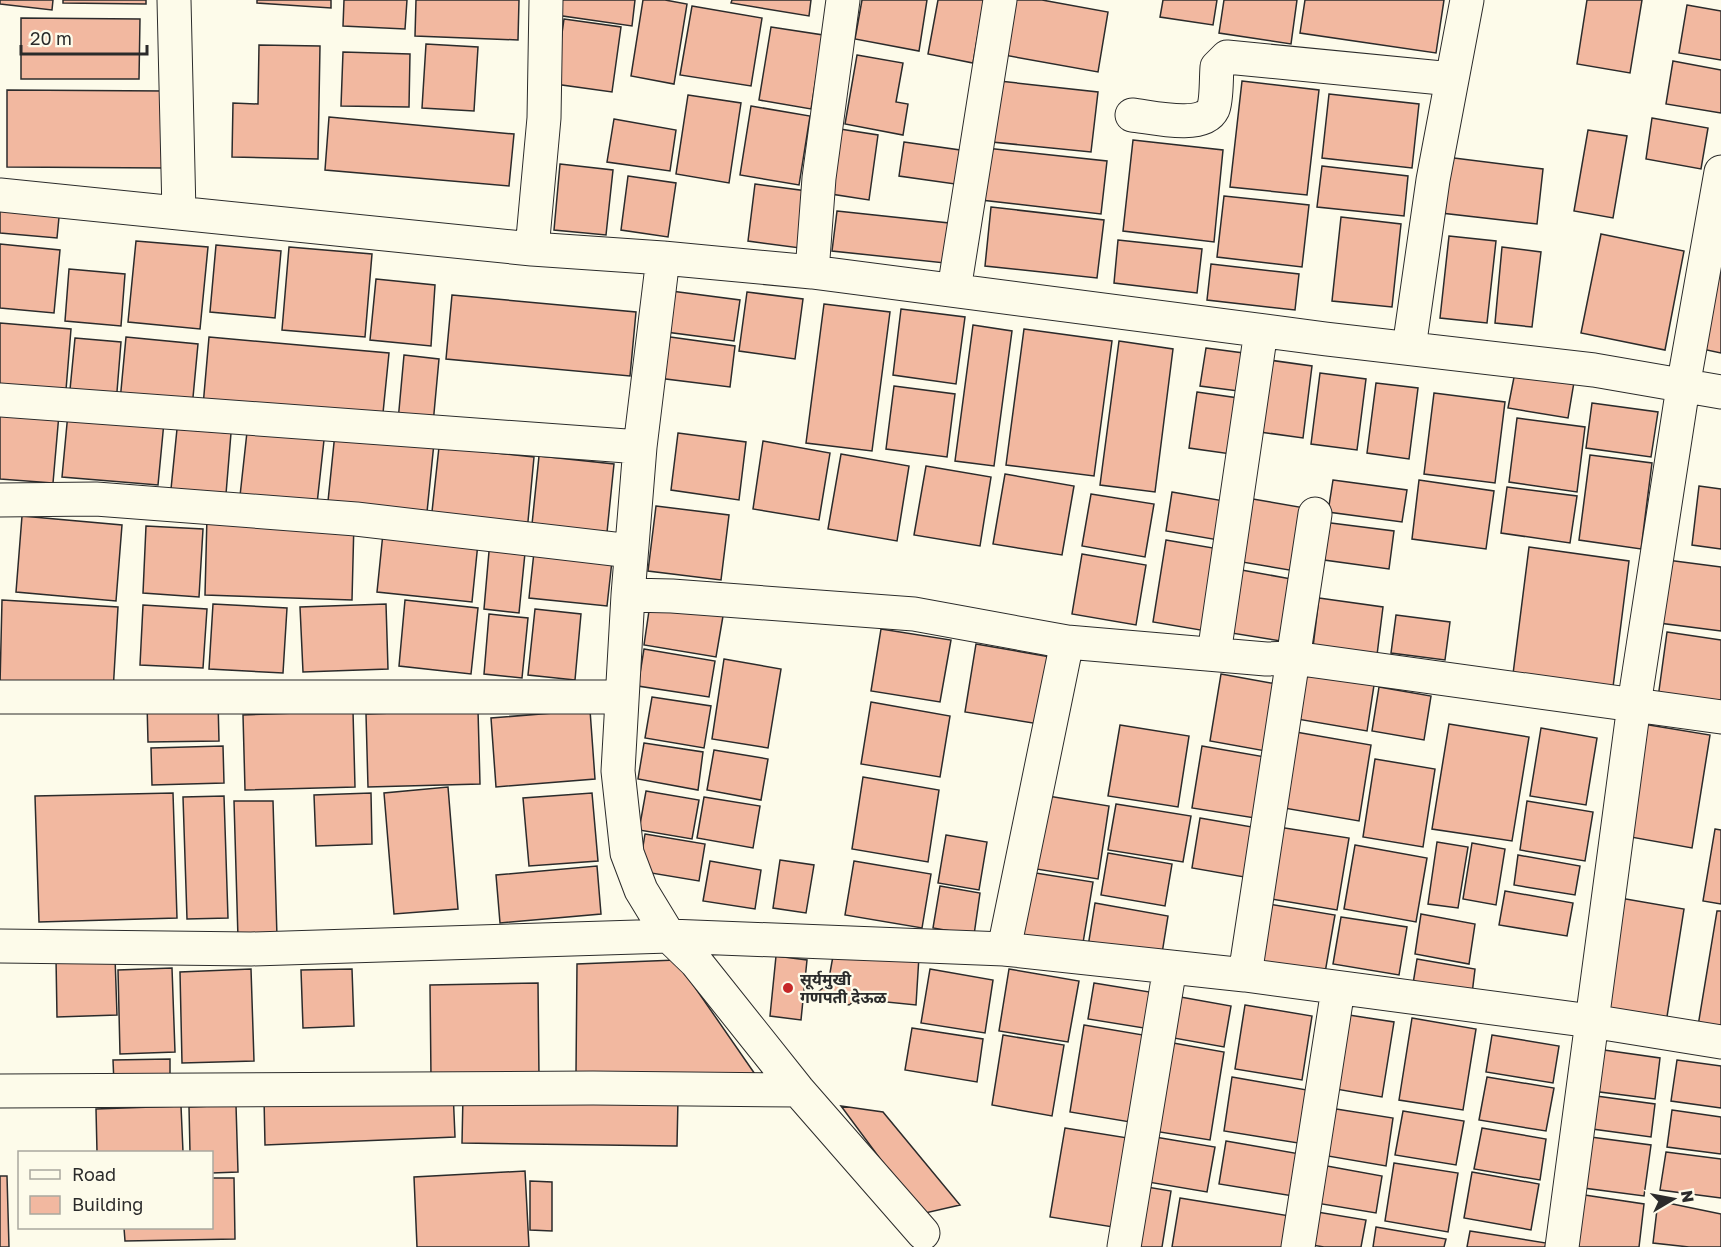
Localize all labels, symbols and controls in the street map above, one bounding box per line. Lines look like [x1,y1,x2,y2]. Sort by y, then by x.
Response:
scale bar [21,18,147,56]
text: 20 m [30,27,72,49]
place label: सूर्यमुखी गणपती देऊळ [800,969,887,1007]
marker: सूर्यमुखी गणपती देऊळ [781,981,795,995]
legend [18,1151,213,1229]
text: Road [72,1163,116,1185]
north arrow [1643,1169,1703,1229]
text: N [1677,1189,1699,1204]
text: Building [72,1193,143,1215]

